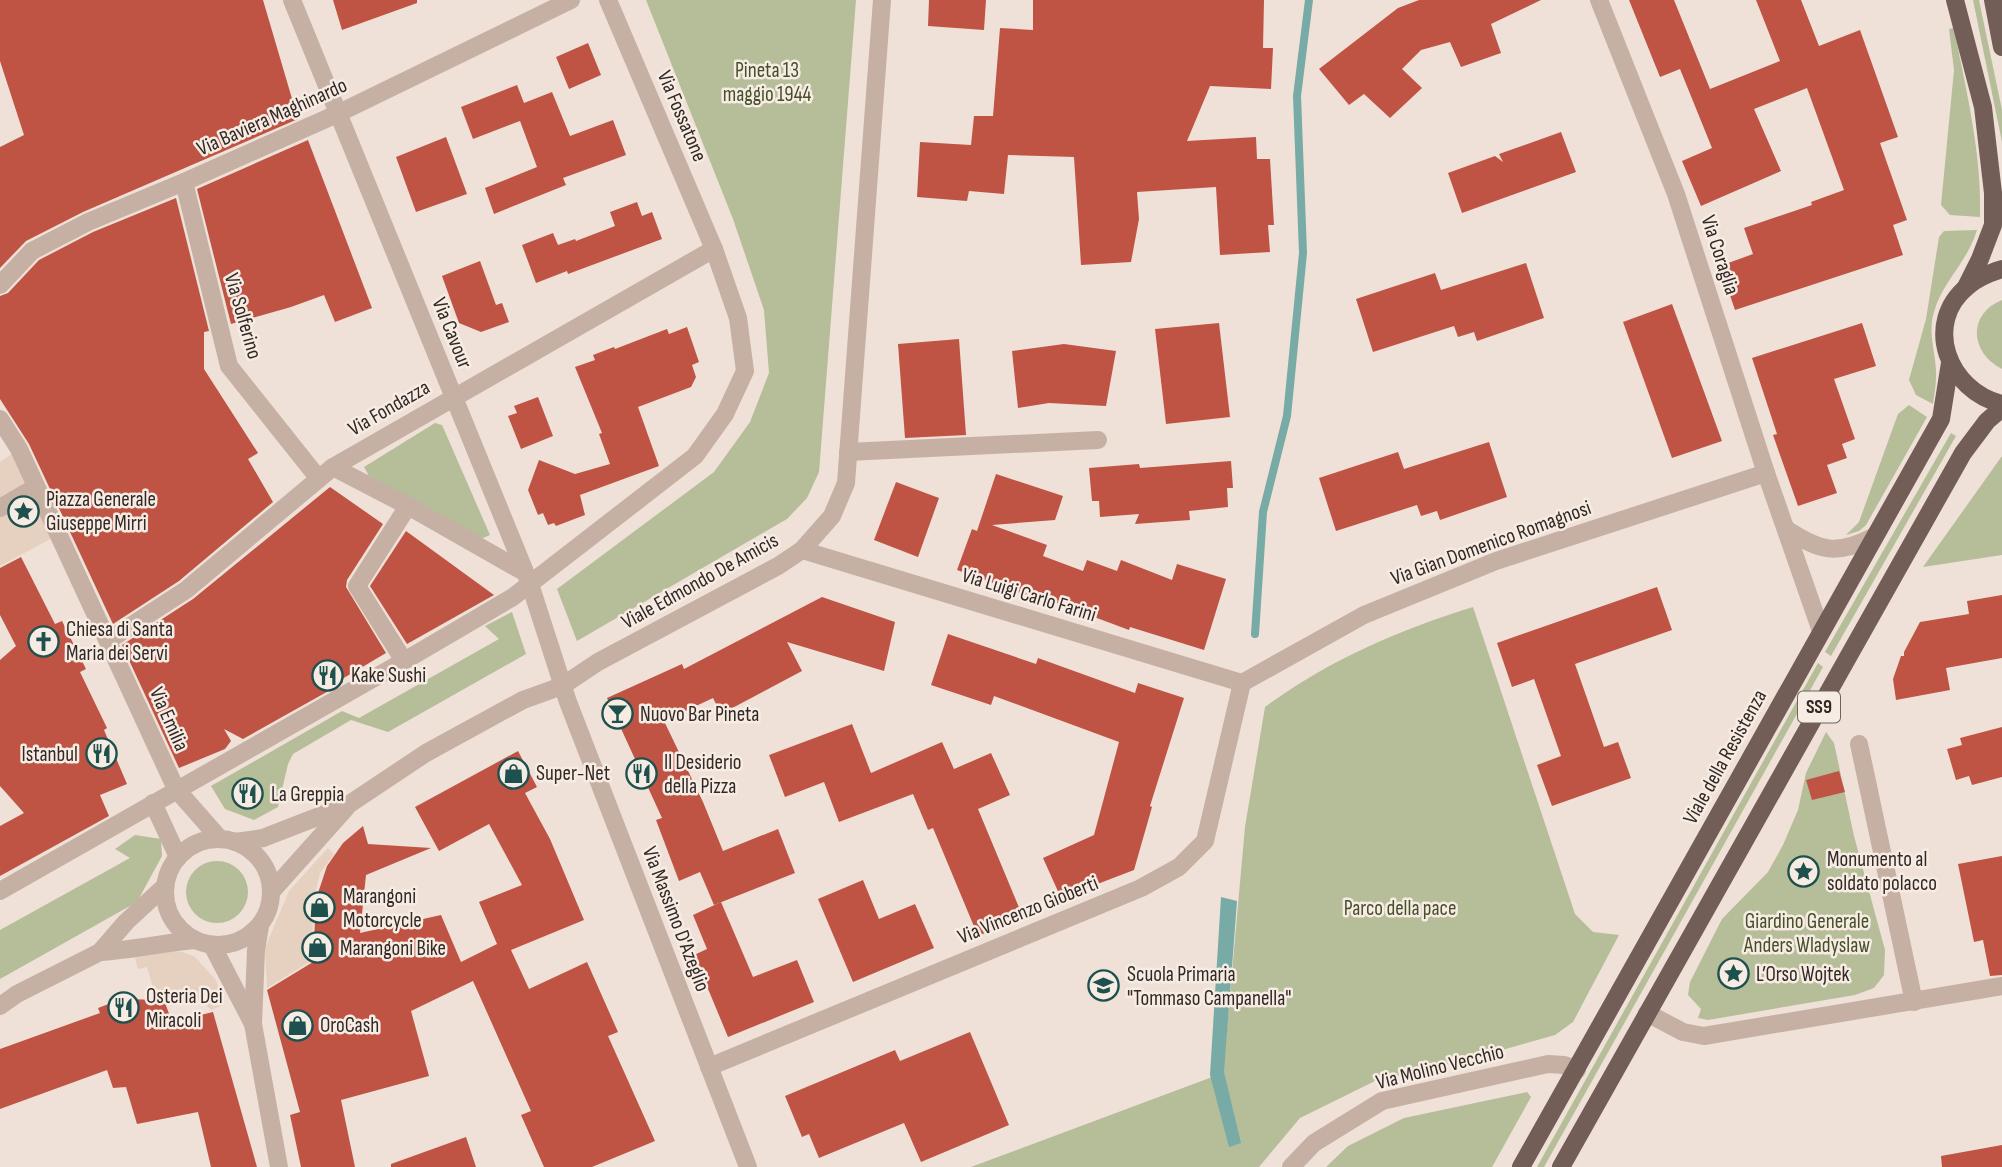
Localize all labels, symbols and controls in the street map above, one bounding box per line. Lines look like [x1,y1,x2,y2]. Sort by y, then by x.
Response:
park label: Pineta 13 maggio 1944 [723,58,812,107]
street label: Via Fossatone [652,67,712,165]
street label: Via Baviera Maghinardo [193,73,351,161]
street label: Via Coraglia [1695,212,1745,298]
street label: Via Solferino [219,270,267,362]
street label: Via Cavour [427,294,477,372]
street label: Via Fondazza [344,375,434,441]
place label: Piazza Generale Giuseppe Mirri [46,487,156,536]
place icon: Piazza Generale Giuseppe Mirri [6,494,40,528]
street label: Via Gian Domenico Romagnosi [1388,495,1594,591]
street label: Viale Edmondo De Amicis [617,528,783,634]
street label: Via Luigi Carlo Farini [959,563,1099,627]
place label: Chiesa di Santa Maria dei Servi [66,617,173,666]
church icon: Chiesa di Santa Maria dei Servi [26,624,60,658]
restaurant icon: Kake Sushi [311,658,345,692]
place label: Kake Sushi [351,663,426,688]
street label: Via Emilia [144,683,194,755]
street label: Viale della Resistenza [1678,685,1772,829]
road number: SS9 [1798,692,1840,722]
bar icon: Nuovo Bar Pineta [600,697,634,731]
place label: Nuovo Bar Pineta [640,702,759,727]
restaurant icon: Istanbul [84,737,118,771]
place label: Istanbul [21,742,78,767]
place label: Il Desiderio della Pizza [664,750,742,799]
shop icon: Super-Net [496,756,530,790]
restaurant icon: Il Desiderio della Pizza [624,757,658,791]
place label: Super-Net [536,761,610,786]
restaurant icon: La Greppia [231,777,265,811]
place label: La Greppia [271,782,344,807]
street label: Via Massimo D'Azeglio [637,843,715,995]
place label: Monumento al soldato polacco [1827,847,1937,896]
place icon: Monumento al soldato polacco [1787,854,1821,888]
street label: Via Vincenzo Gioberti [954,870,1102,950]
place label: Marangoni Motorcycle [343,884,422,933]
shop icon: Marangoni Motorcycle [303,891,337,925]
park label: Parco della pace [1344,896,1456,921]
park label: Giardino Generale Anders Wladyslaw [1743,909,1870,958]
shop icon: Marangoni Bike [300,931,334,965]
place label: Marangoni Bike [340,936,446,961]
place icon: L’Orso Wojtek [1716,957,1750,991]
place label: Scuola Primaria "Tommaso Campanella" [1127,962,1291,1011]
place label: L’Orso Wojtek [1756,962,1850,987]
school or university icon: Scuola Primaria "Tommaso Campanella" [1087,969,1121,1003]
place label: Osteria Dei Miracoli [146,984,223,1033]
restaurant icon: Osteria Dei Miracoli [106,991,140,1025]
shop icon: OroCash [280,1008,314,1042]
place label: OroCash [320,1013,379,1038]
street label: Via Molino Vecchio [1373,1039,1507,1095]

